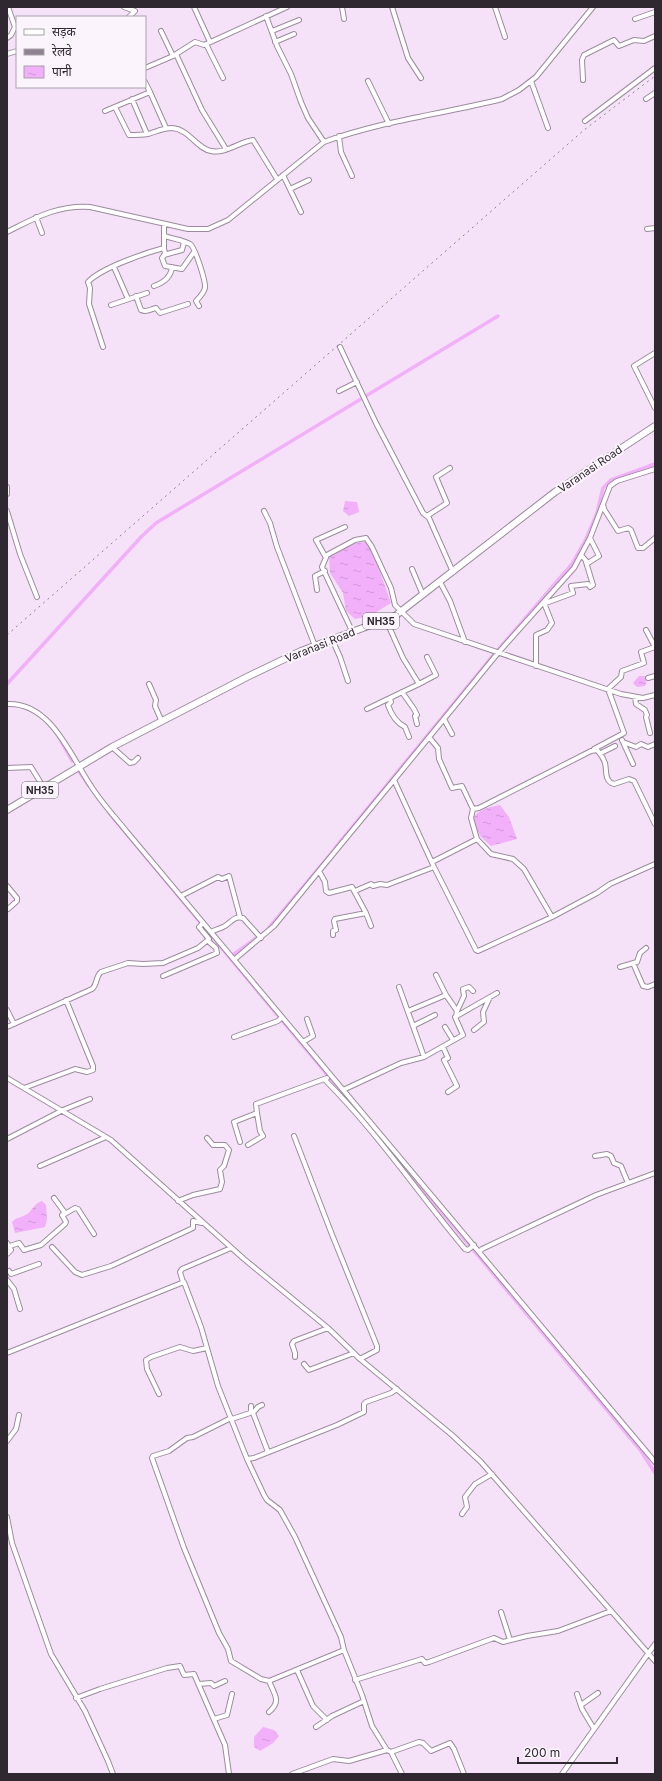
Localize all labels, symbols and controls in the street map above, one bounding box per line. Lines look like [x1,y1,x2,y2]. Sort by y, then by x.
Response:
legend [16,16,146,88]
text: सड़क [52,24,77,39]
text: रेलवे [52,44,72,59]
text: पानी [52,64,73,79]
street label: Varanasi Road [555,442,625,496]
road number: NH35 [363,613,399,629]
street label: Varanasi Road [283,625,357,665]
road number: NH35 [22,782,58,798]
scale bar [518,1739,617,1765]
text: 200 m [524,1745,560,1760]

